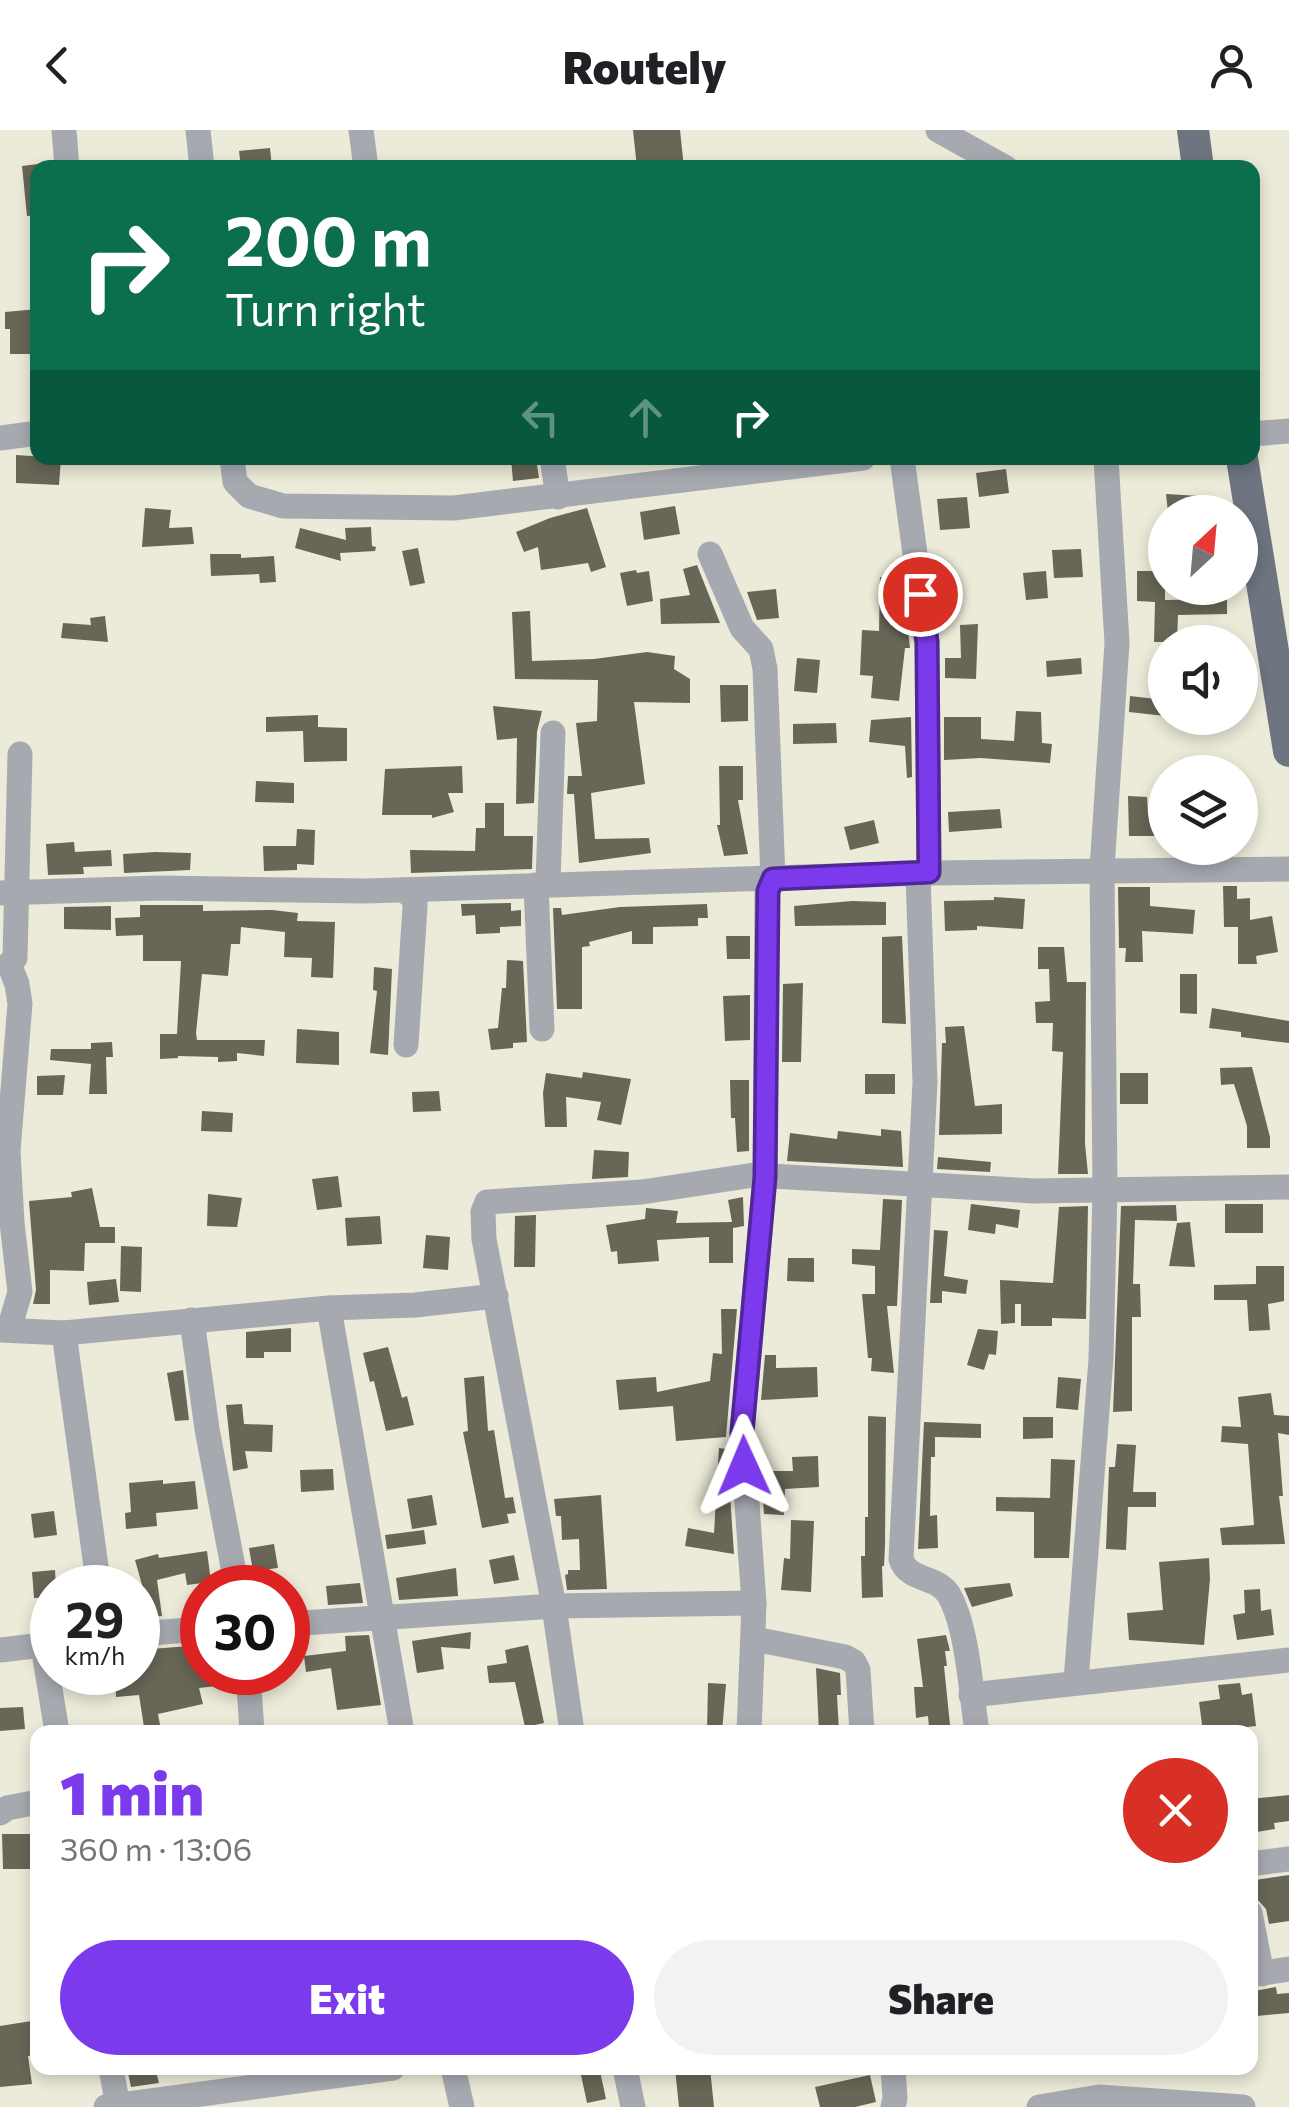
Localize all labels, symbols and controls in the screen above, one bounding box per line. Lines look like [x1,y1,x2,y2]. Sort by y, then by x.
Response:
icon: back [30,38,85,93]
text: Routely [563,38,726,93]
icon: person [1204,38,1259,93]
text: 200 m [225,195,432,280]
icon: right [60,200,190,330]
text: Turn right [225,280,426,335]
icon: left [513,390,568,445]
icon: ahead [618,390,673,445]
icon: right [723,390,778,445]
north arrow [1148,495,1258,605]
map controls [1148,495,1258,865]
pin [878,552,963,637]
icon: arrive [893,567,948,622]
button: sound [1148,625,1258,735]
button: layers [1148,755,1258,865]
position arrow [692,1414,796,1518]
speed limit sign: 30 [180,1565,310,1695]
text: 29 [65,1587,124,1648]
text: km/h [65,1640,125,1670]
text: 1 min [60,1754,204,1827]
button: close [1123,1758,1228,1863]
text: 360 m · 13:06 [60,1828,252,1868]
button: Exit [60,1940,634,2055]
button: Share [654,1940,1228,2055]

